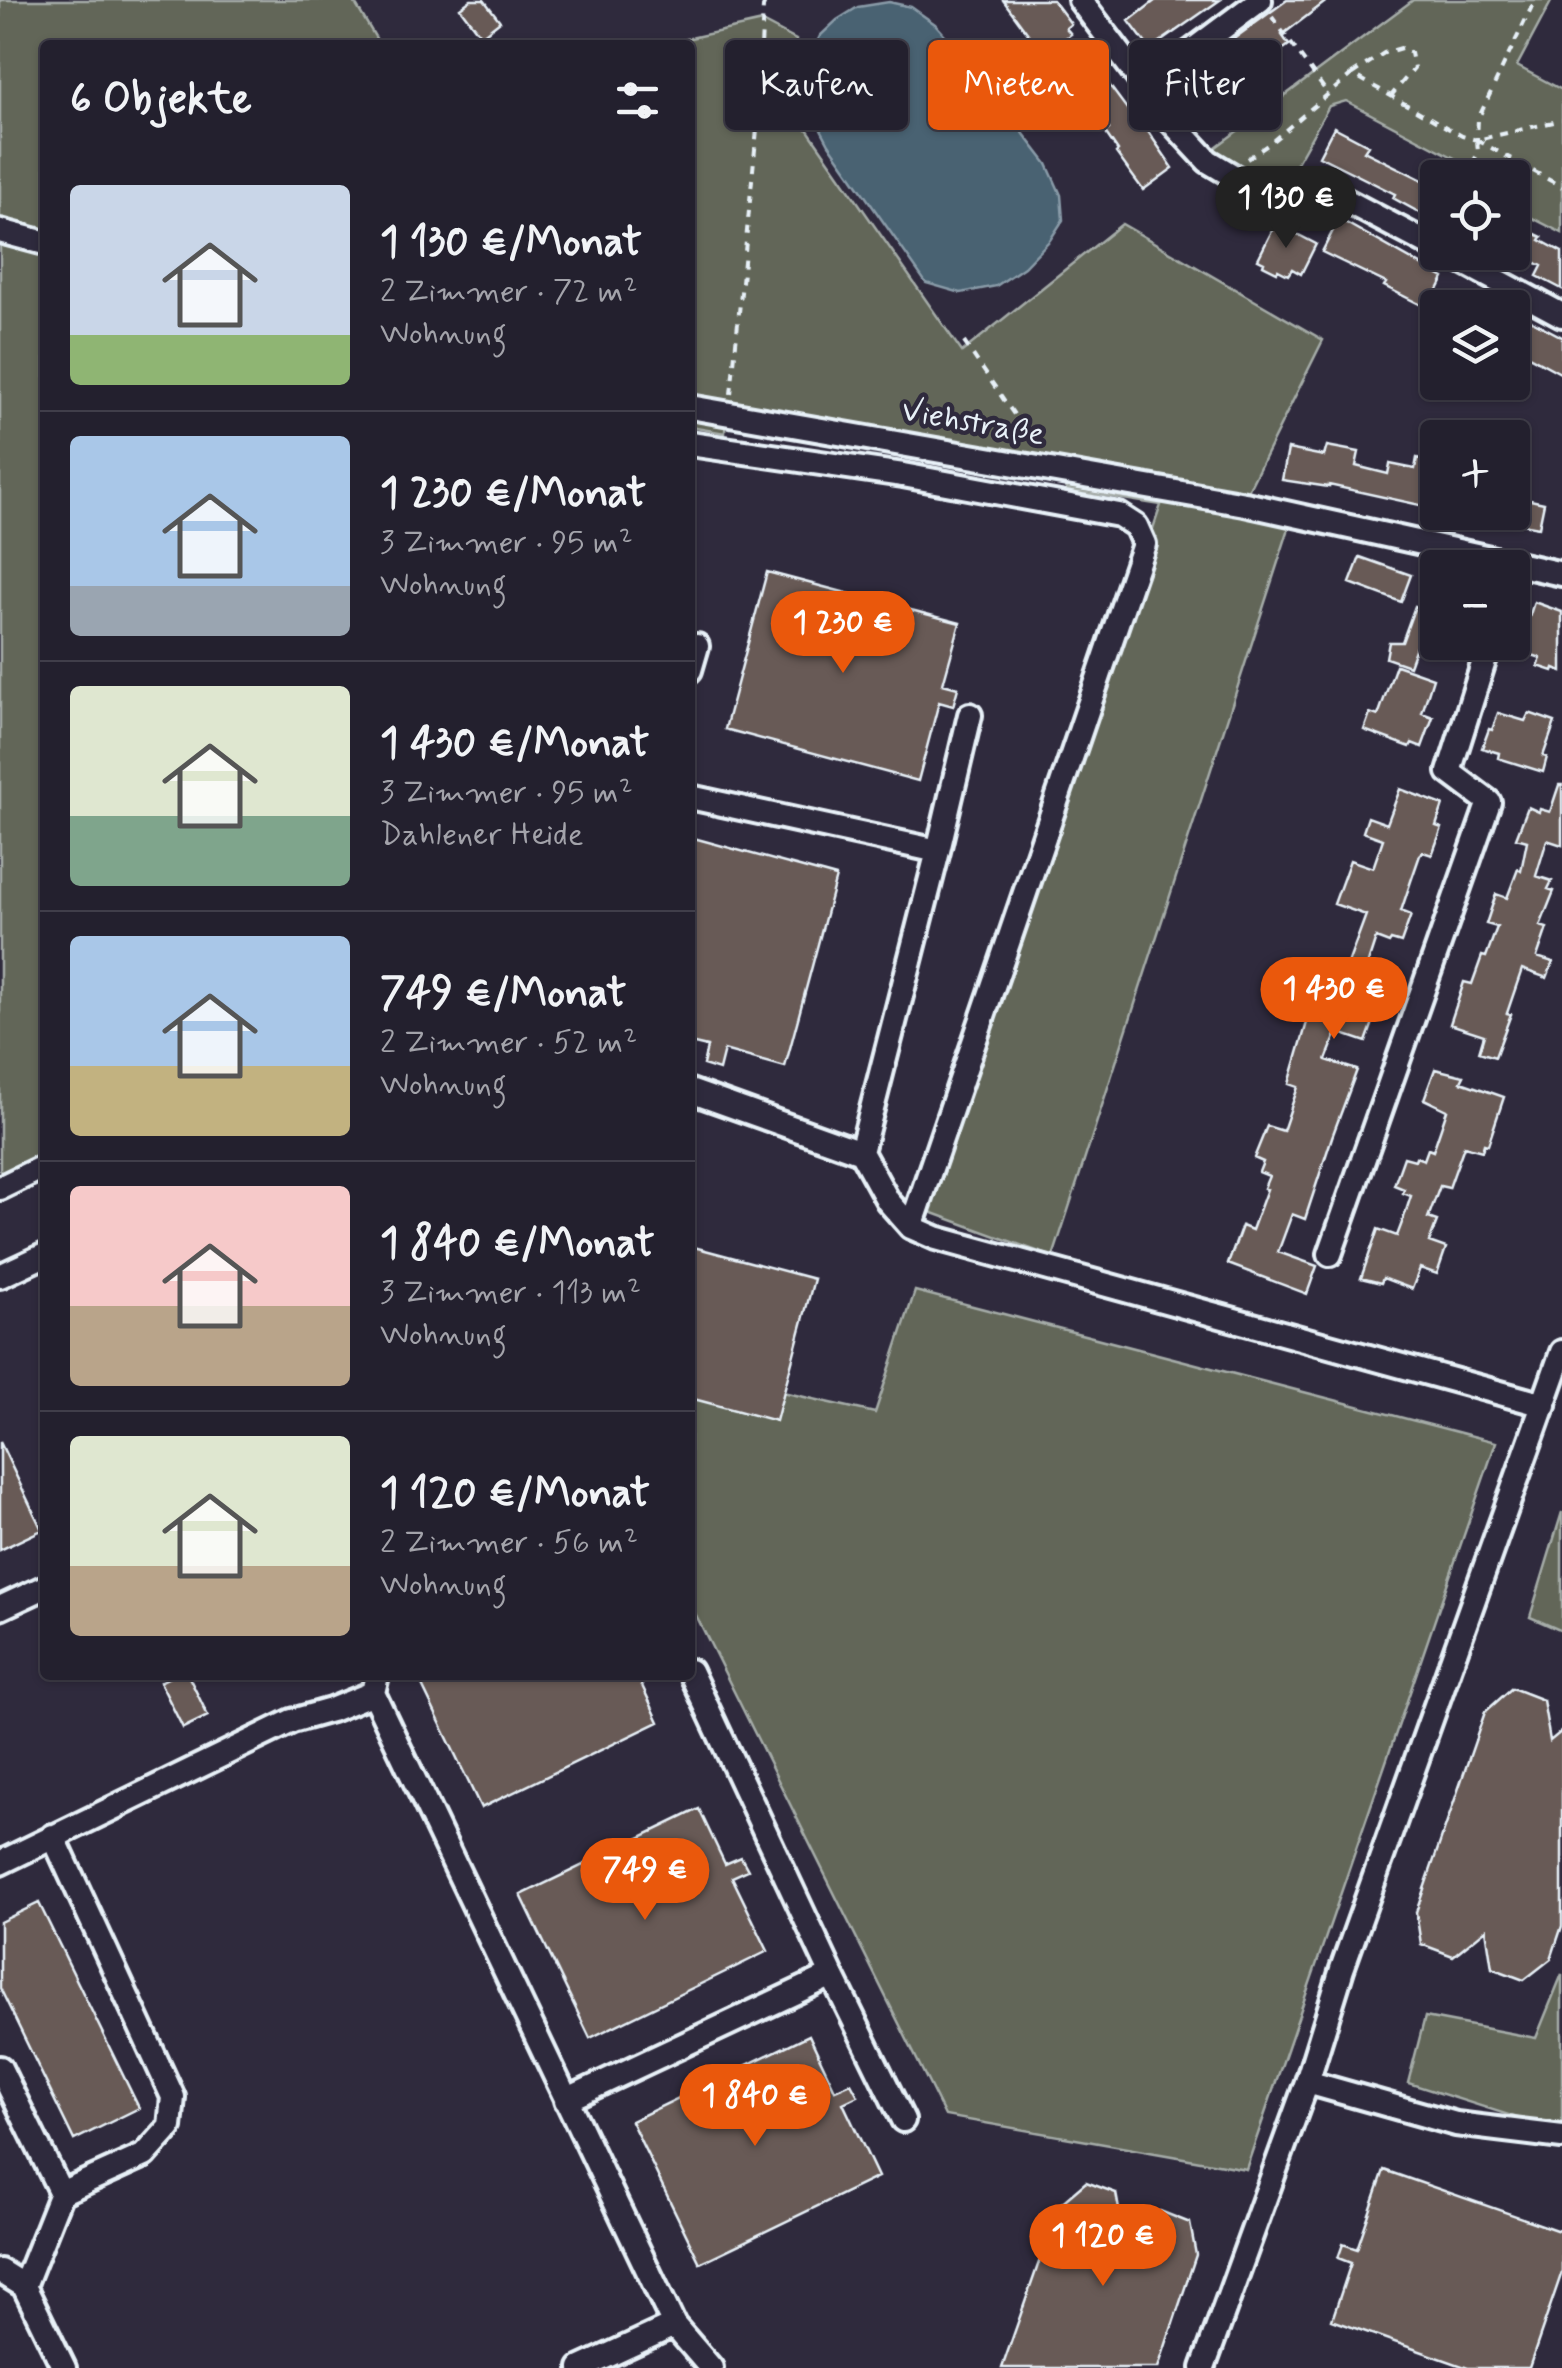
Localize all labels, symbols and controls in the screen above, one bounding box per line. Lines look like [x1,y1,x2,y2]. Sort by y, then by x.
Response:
chip: Kaufen [725,40,908,130]
chip: Mieten [928,40,1109,130]
chip: Filter [1129,40,1281,130]
text: 6 Objekte [70,73,252,128]
icon: filters [610,73,665,128]
map controls [1420,160,1530,660]
button: locate [1420,160,1530,270]
pin: 1 130 € [1194,166,1378,251]
text: 1 130 € [1237,177,1335,219]
text: 1 130 €/Monat [380,216,642,271]
icon: home [150,225,270,345]
text: 2 Zimmer · 72 m² [380,271,637,313]
button: layers [1420,290,1530,400]
text: Wohnung [380,313,507,355]
street label: Viehstraße [898,390,1048,456]
button: + [1420,420,1530,530]
text: 1 230 €/Monat [380,467,646,522]
icon: home [150,476,270,596]
text: 3 Zimmer · 95 m² [380,522,633,564]
button: − [1420,550,1530,660]
text: Wohnung [380,564,507,606]
pin: 1 230 € [751,591,935,676]
text: 1 230 € [793,602,893,644]
text: 1 430 €/Monat [380,717,649,772]
icon: home [150,726,270,846]
text: 3 Zimmer · 95 m² [380,772,633,814]
text: Dahlener Heide [380,814,584,856]
pin: 1 430 € [1242,957,1426,1042]
text: 749 €/Monat [380,967,626,1022]
text: 1 430 € [1283,968,1385,1010]
icon: home [150,976,270,1096]
text: 2 Zimmer · 52 m² [380,1022,637,1064]
text: Wohnung [380,1064,507,1106]
text: 1 840 €/Monat [380,1217,654,1272]
icon: home [150,1226,270,1346]
text: 3 Zimmer · 113 m² [380,1272,641,1314]
text: Wohnung [380,1314,507,1356]
text: 1 120 €/Monat [380,1467,650,1522]
icon: home [150,1476,270,1596]
text: 2 Zimmer · 56 m² [380,1522,638,1564]
text: Wohnung [380,1564,507,1606]
pin: 749 € [575,1838,715,1923]
text: 749 € [602,1849,688,1891]
pin: 1 840 € [663,2064,847,2149]
text: 1 840 € [702,2075,808,2117]
pin: 1 120 € [1011,2204,1195,2289]
text: 1 120 € [1051,2215,1155,2257]

